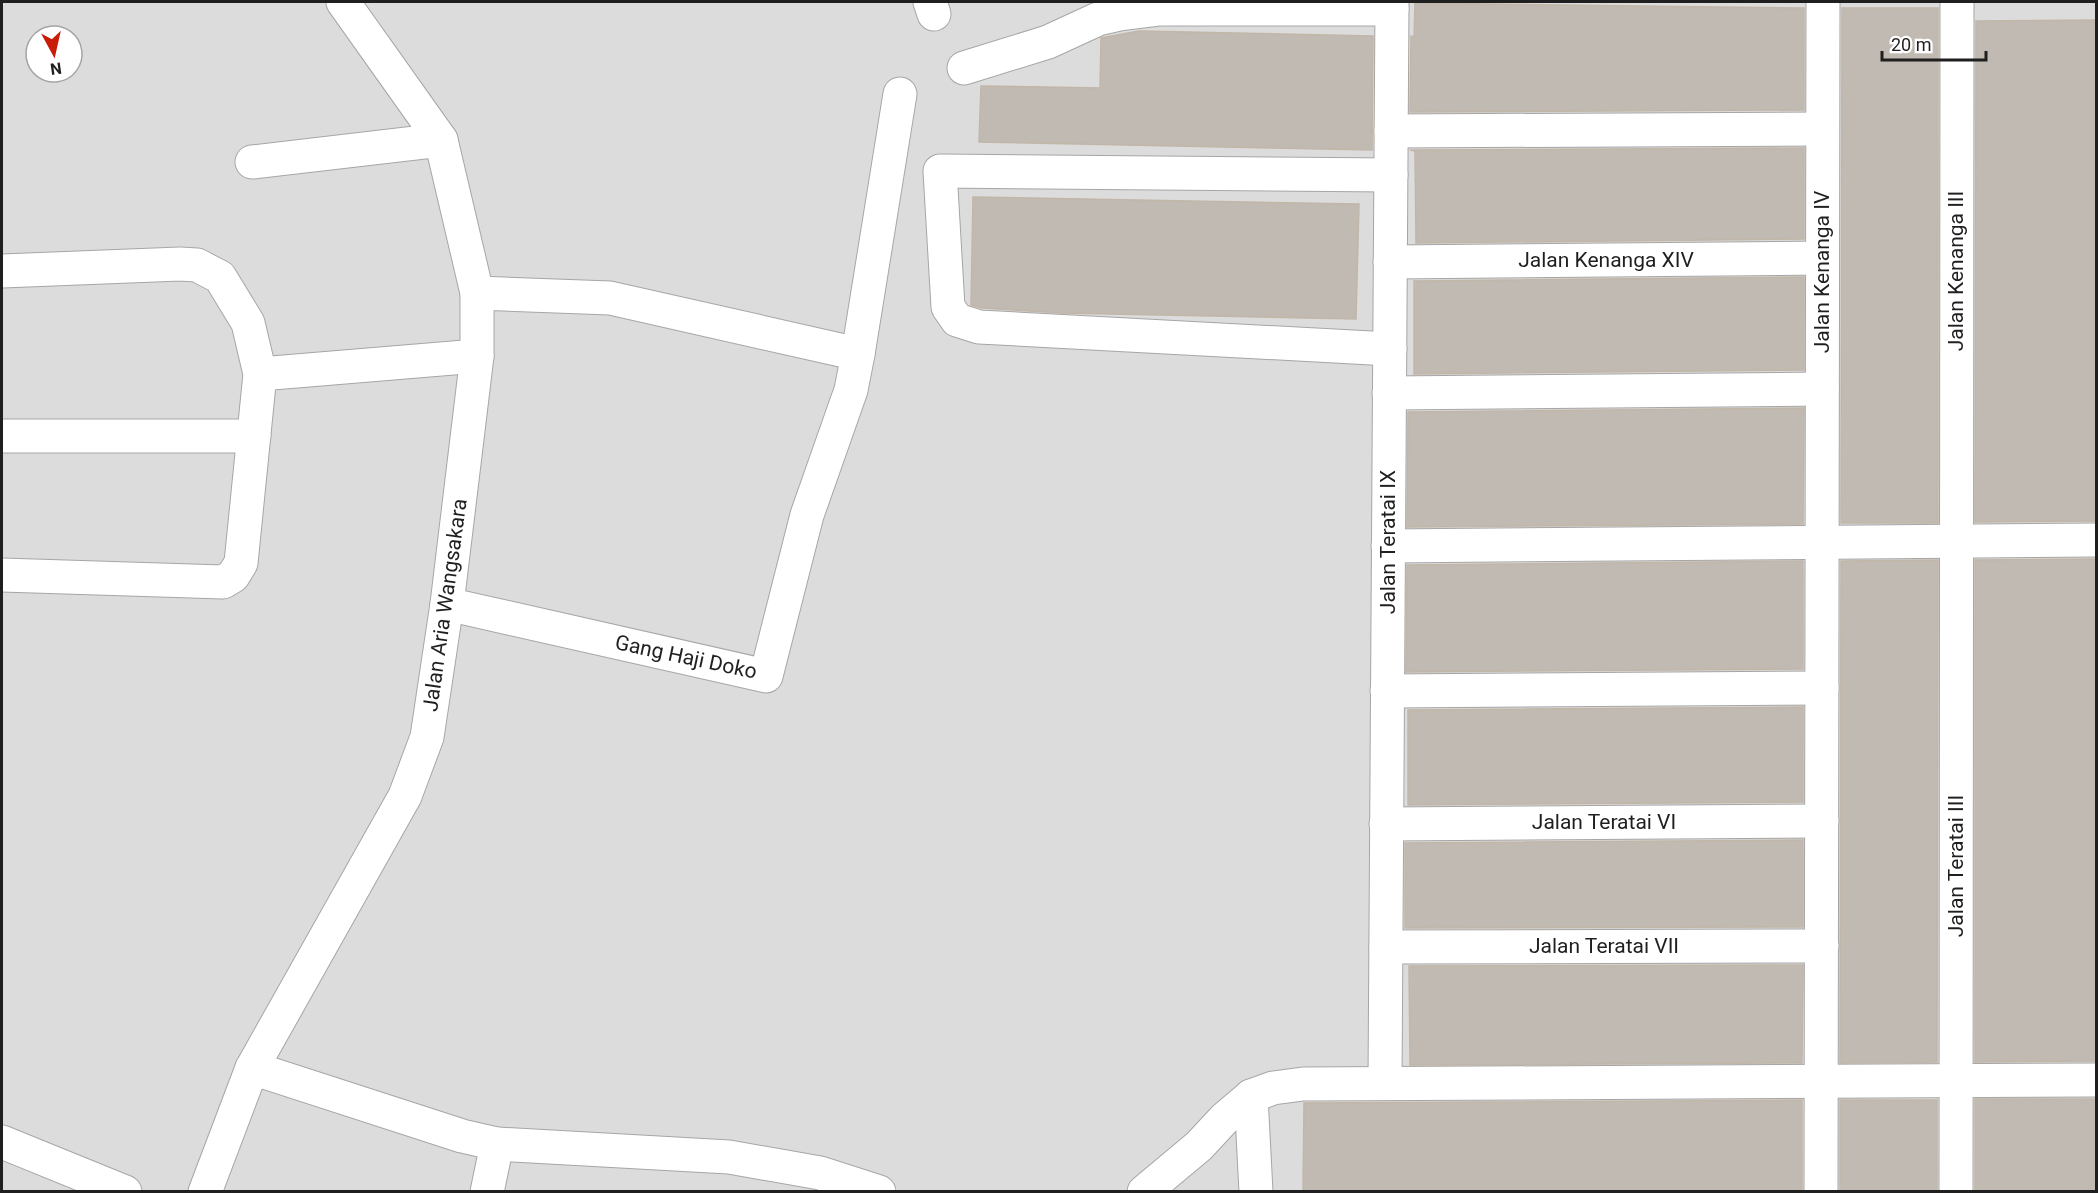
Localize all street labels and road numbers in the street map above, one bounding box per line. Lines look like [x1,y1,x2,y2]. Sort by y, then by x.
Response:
street label: Jalan Kenanga IV [1810,190,1834,353]
street label: Jalan Kenanga III [1944,191,1968,351]
street label: Jalan Kenanga XIV [1518,248,1694,272]
street label: Jalan Teratai IX [1376,470,1400,614]
street label: Jalan Aria Wangsakara [418,497,472,713]
street label: Gang Haji Doko [613,630,759,684]
street label: Jalan Teratai III [1944,795,1968,937]
street label: Jalan Teratai VI [1532,810,1676,834]
street label: Jalan Teratai VII [1529,934,1679,958]

